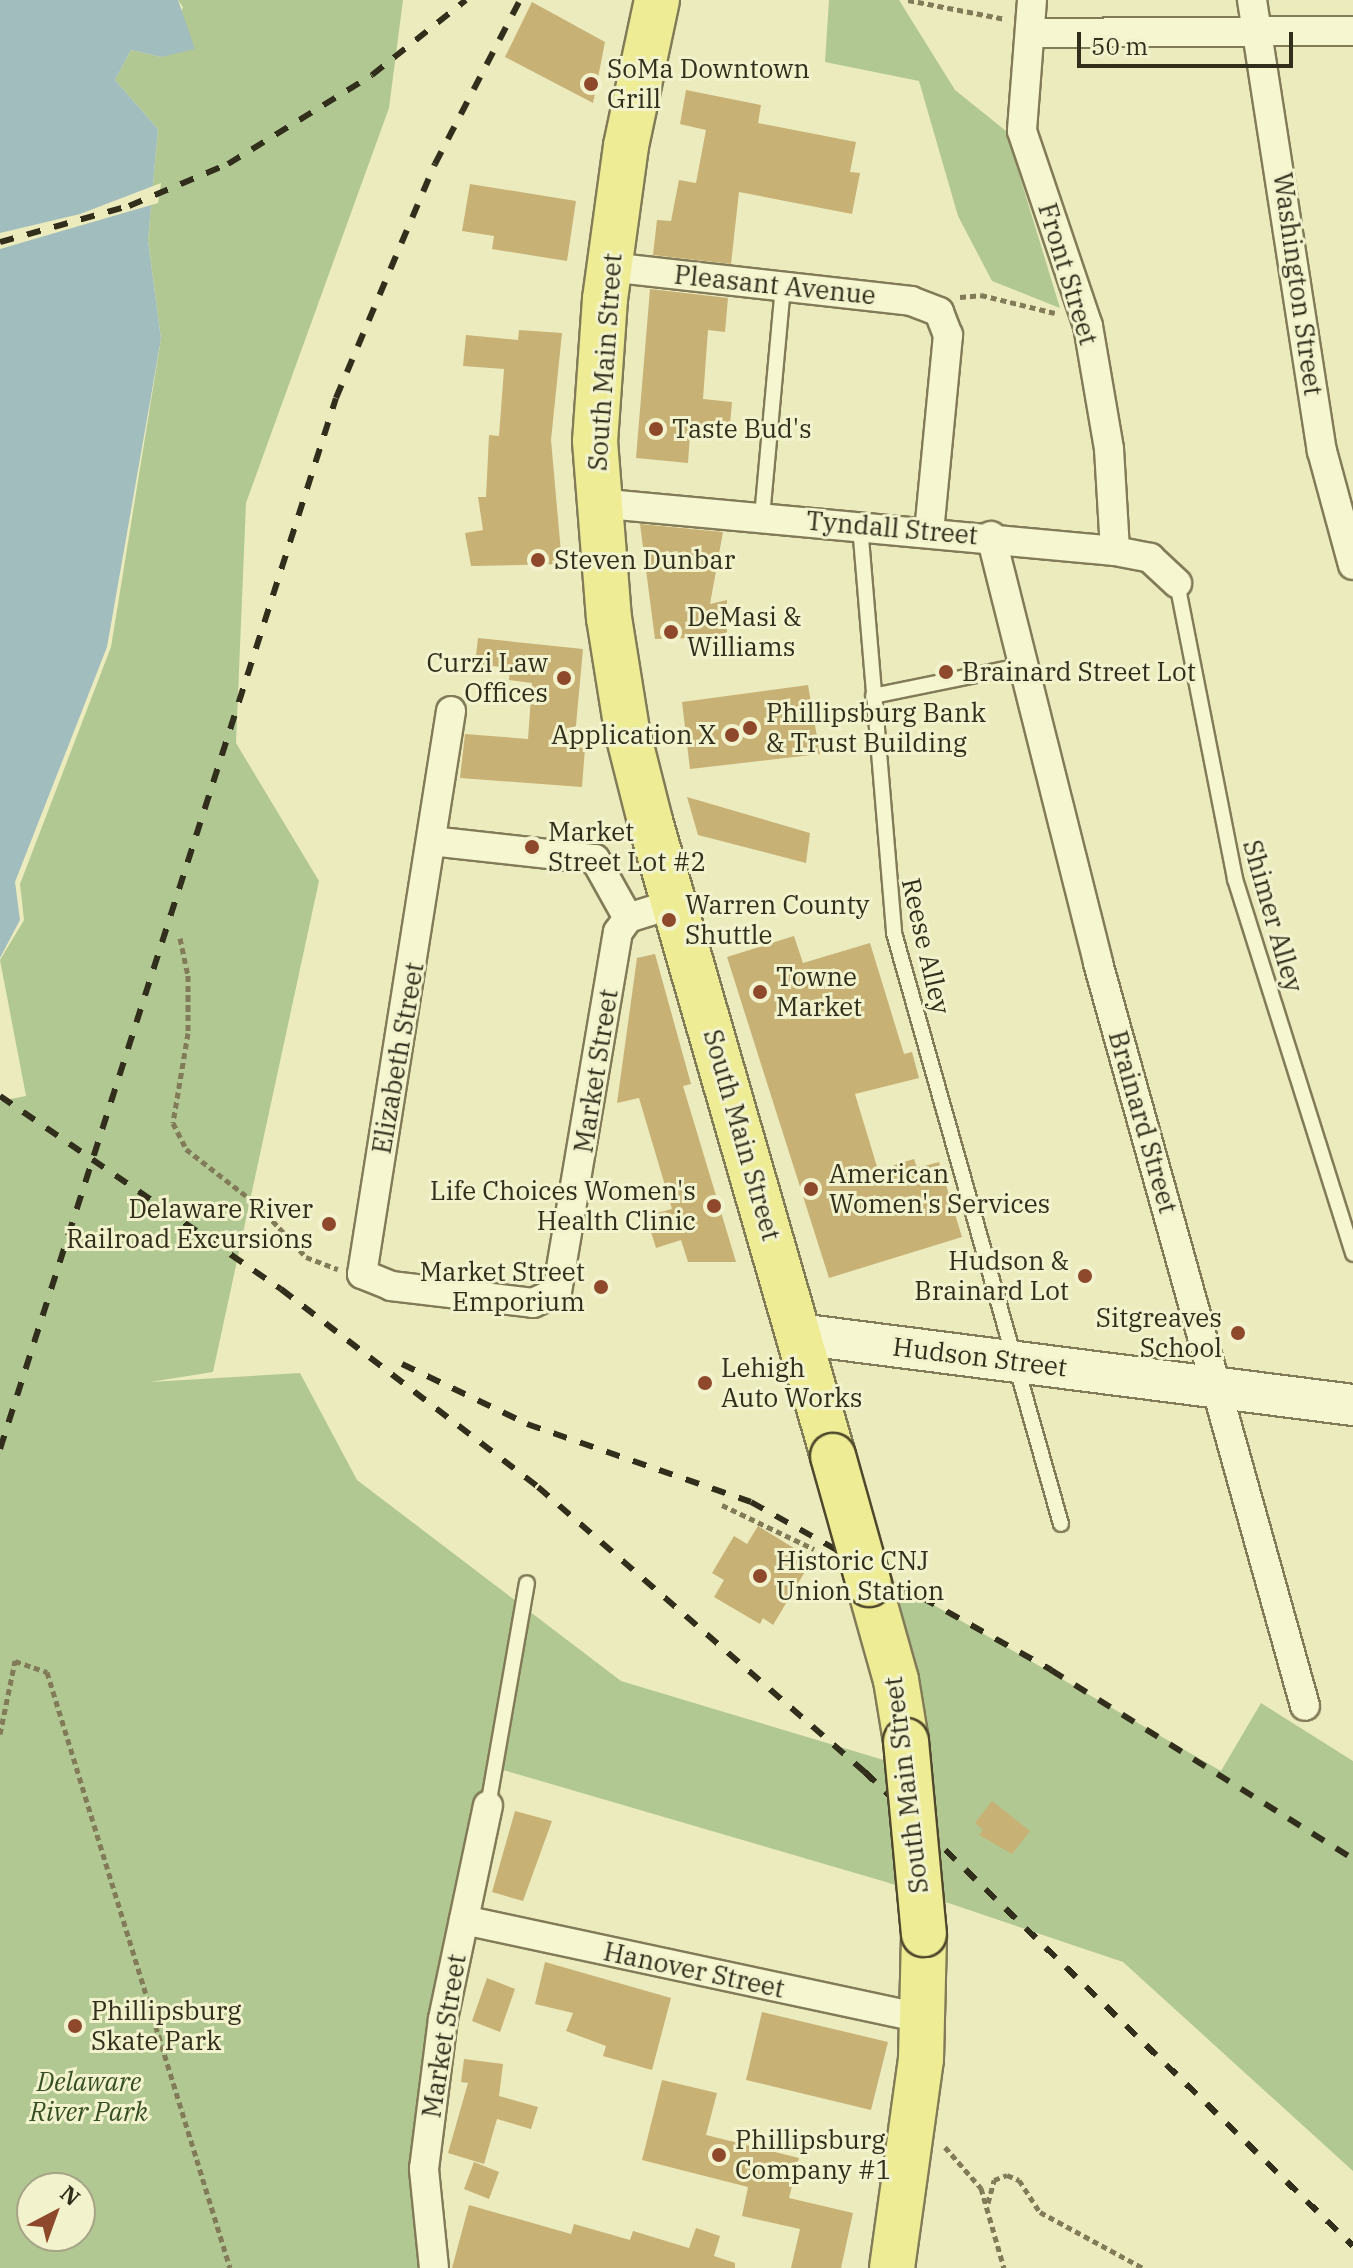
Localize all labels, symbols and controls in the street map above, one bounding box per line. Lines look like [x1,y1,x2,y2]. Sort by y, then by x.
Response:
scale bar [1081,16,1297,66]
text: 50 m [1091,30,1148,62]
place label: SoMa Downtown Grill [607,53,810,114]
marker: SoMa Downtown Grill [582,75,600,93]
street label: Washington Street [1267,170,1329,398]
street label: Front Street [1032,199,1104,349]
street label: South Main Street [582,252,628,472]
street label: Pleasant Avenue [673,259,877,311]
place label: Taste Bud's [672,413,812,445]
marker: Taste Bud's [647,420,665,438]
street label: Tyndall Street [805,505,979,551]
place label: Steven Dunbar [554,544,735,576]
marker: Steven Dunbar [529,551,547,569]
place label: DeMasi & Williams [687,601,802,662]
marker: DeMasi & Williams [662,623,680,641]
place label: Curzi Law Offices [426,647,548,708]
place label: Brainard Street Lot [962,656,1196,688]
marker: Brainard Street Lot [937,663,955,681]
marker: Curzi Law Offices [555,669,573,687]
place label: Phillipsburg Bank & Trust Building [766,697,986,758]
place label: Application X [551,719,716,751]
marker: Phillipsburg Bank & Trust Building [741,719,759,737]
marker: Application X [723,726,741,744]
place label: Market Street Lot #2 [548,816,706,878]
street label: Shimer Alley [1236,836,1310,996]
marker: Market Street Lot #2 [523,838,541,856]
street label: Reese Alley [895,875,957,1017]
place label: Warren County Shuttle [685,889,869,950]
marker: Warren County Shuttle [660,911,678,929]
street label: Elizabeth Street [366,960,430,1156]
place label: Towne Market [776,961,862,1022]
marker: Towne Market [751,983,769,1001]
street label: Market Street [568,987,624,1155]
street label: South Main Street [697,1026,787,1244]
street label: Brainard Street [1102,1027,1184,1217]
place label: American Women's Services [829,1158,1050,1220]
place label: Life Choices Women's Health Clinic [430,1175,696,1236]
marker: American Women's Services [800,1178,822,1200]
place label: Delaware River Railroad Excursions [66,1193,313,1254]
marker: Life Choices Women's Health Clinic [703,1195,725,1217]
marker: Delaware River Railroad Excursions [320,1215,338,1233]
place label: Hudson & Brainard Lot [914,1245,1069,1306]
place label: Market Street Emporium [420,1256,585,1318]
marker: Hudson & Brainard Lot [1076,1267,1094,1285]
marker: Market Street Emporium [592,1278,610,1296]
place label: Sitgreaves School [1096,1302,1222,1364]
marker: Sitgreaves School [1229,1324,1247,1342]
street label: Hudson Street [891,1331,1069,1383]
place label: Lehigh Auto Works [721,1352,862,1414]
marker: Lehigh Auto Works [696,1374,714,1392]
place label: Historic CNJ Union Station [776,1545,944,1606]
marker: Historic CNJ Union Station [751,1567,769,1585]
street label: South Main Street [877,1675,935,1895]
street label: Hanover Street [601,1936,787,2004]
street label: Market Street [416,1952,472,2120]
place label: Phillipsburg Skate Park [91,1995,241,2056]
marker: Phillipsburg Skate Park [66,2017,84,2035]
park label: Delaware River Park [30,2066,148,2128]
place label: Phillipsburg Company #1 [735,2124,891,2186]
marker: Phillipsburg Company #1 [710,2146,728,2164]
north arrow [16,2172,96,2252]
text: N [55,2178,87,2212]

